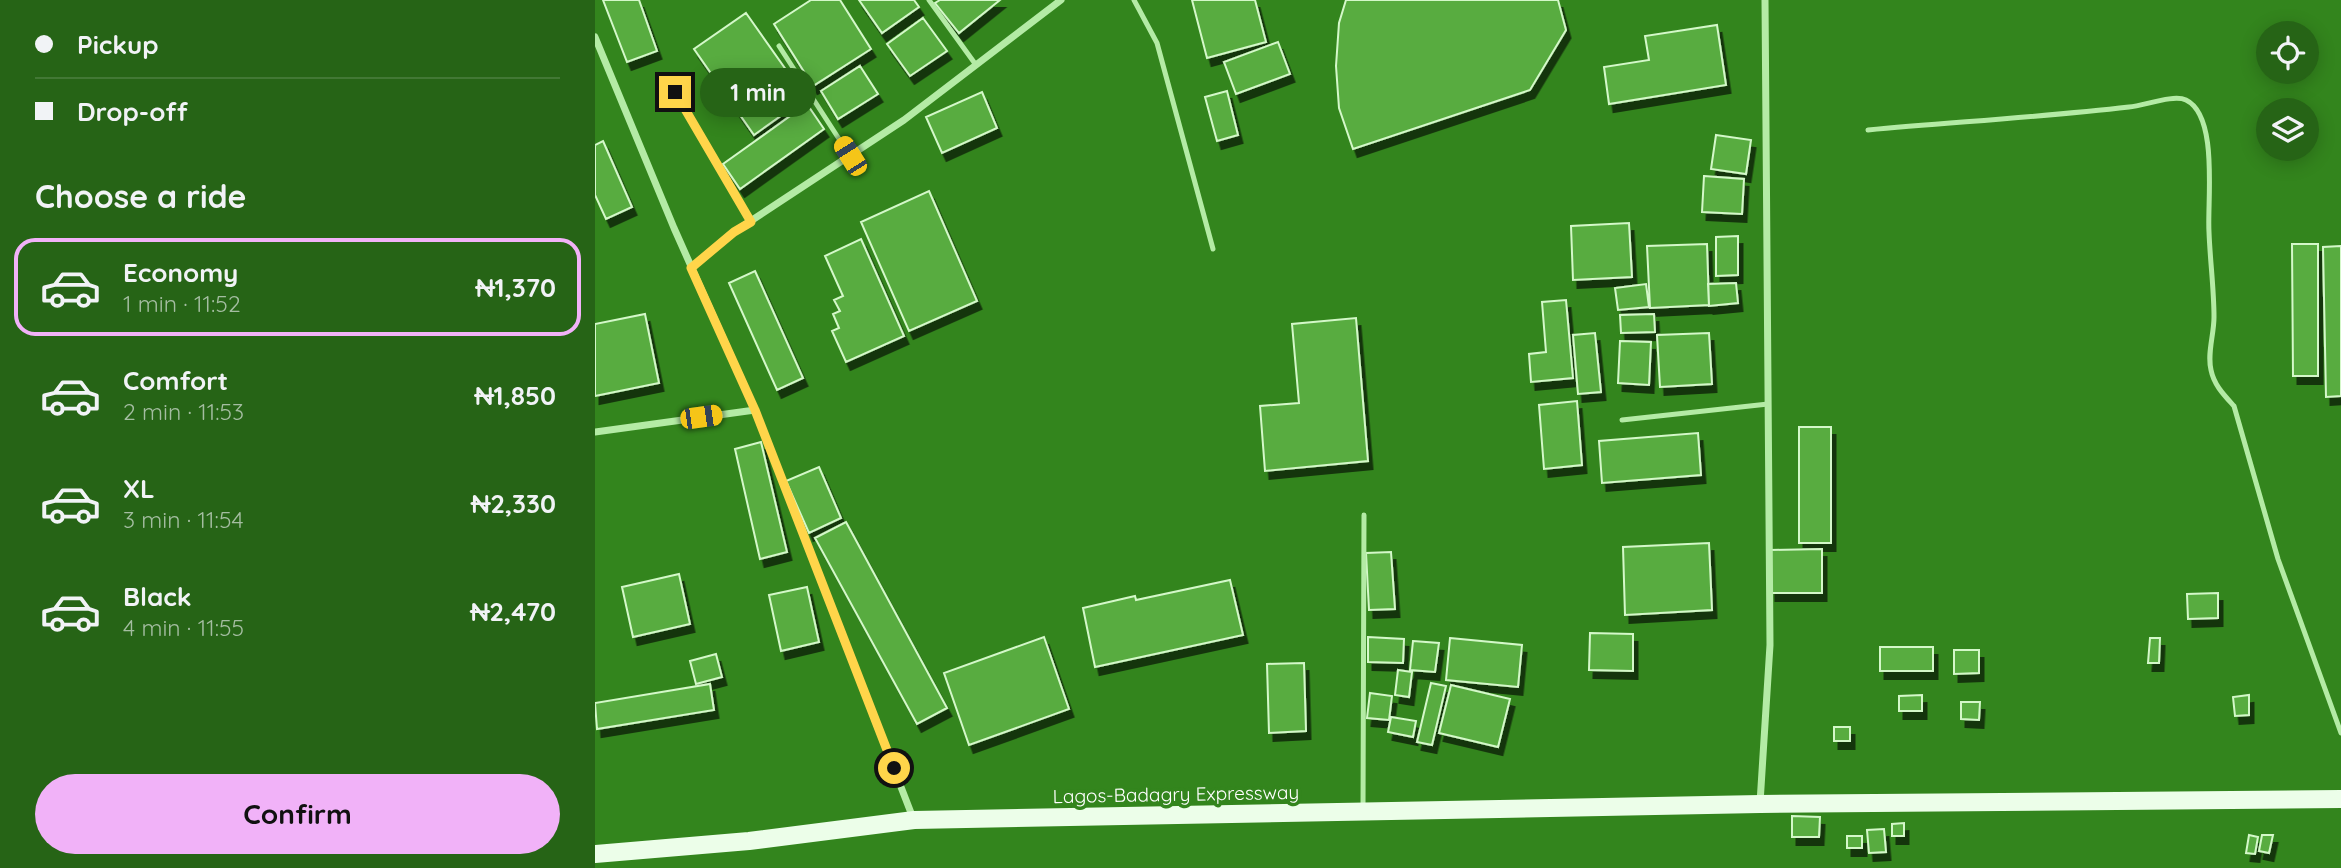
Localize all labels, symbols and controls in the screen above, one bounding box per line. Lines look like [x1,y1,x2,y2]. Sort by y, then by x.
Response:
map controls [2256,21,2319,161]
button: locate [2256,21,2319,84]
text: Pickup [77,28,159,61]
callout: 1 min [699,68,815,116]
route end [659,76,691,108]
text: 1 min [730,78,786,107]
text: Drop-off [77,95,188,128]
button: layers [2256,98,2319,161]
car [830,133,871,179]
text: Choose a ride [35,176,247,216]
icon: car [39,256,102,319]
text: Economy [123,256,238,289]
text: ₦1,370 [475,271,556,304]
text: 1 min · 11:52 [123,289,241,318]
icon: car [39,364,102,427]
text: Comfort [123,364,228,397]
text: ₦1,850 [474,379,556,412]
text: 2 min · 11:53 [123,397,244,426]
car [679,404,724,430]
icon: car [39,472,102,535]
text: XL [123,472,155,505]
text: ₦2,330 [471,487,556,520]
text: 3 min · 11:54 [123,505,244,534]
icon: car [39,580,102,643]
text: Black [123,580,192,613]
text: ₦2,470 [470,595,556,628]
text: 4 min · 11:55 [123,613,244,642]
route start [878,752,910,784]
button: Confirm [35,774,560,854]
street label: Lagos-Badagry Expressway [1053,780,1299,808]

